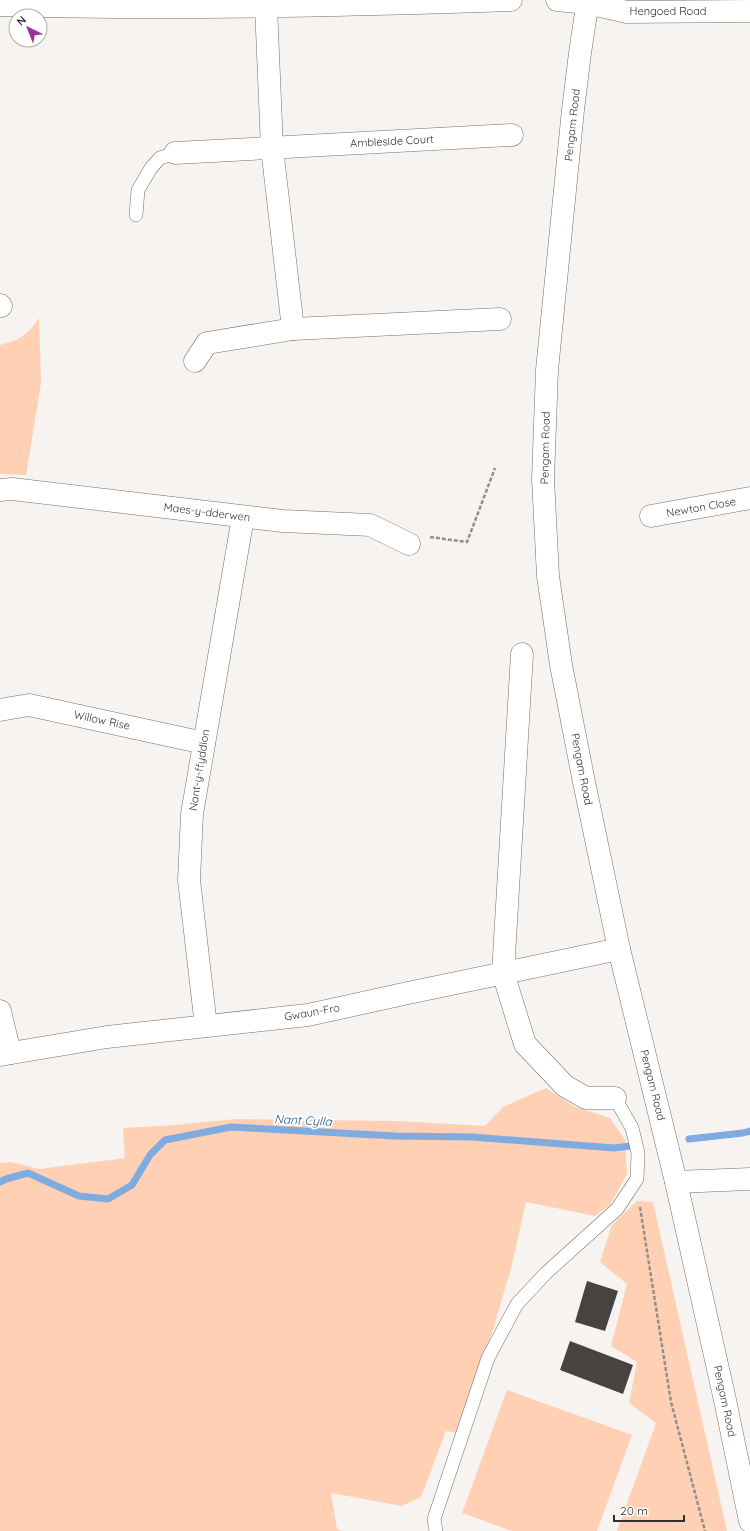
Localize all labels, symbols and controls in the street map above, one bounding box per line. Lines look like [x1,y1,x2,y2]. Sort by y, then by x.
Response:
street label: Hengoed Road [630,4,706,18]
north arrow [8,8,48,48]
text: N [13,13,29,29]
street label: Pengam Road [561,88,583,162]
street label: Ambleside Court [350,132,435,150]
street label: Pengam Road [537,411,553,485]
street label: Newton Close [665,494,737,520]
street label: Maes-y-dderwen [163,500,251,524]
street label: Willow Rise [73,707,131,733]
street label: Nant-y-ffyddlon [186,728,212,812]
street label: Pengam Road [568,732,596,806]
street label: Gwaun-Fro [283,1000,341,1024]
street label: Pengam Road [637,1048,669,1122]
water label: Nant Cylla [274,1111,333,1129]
street label: Pengam Road [711,1364,739,1438]
scale bar [614,1497,684,1523]
text: 20 m [620,1503,648,1518]

